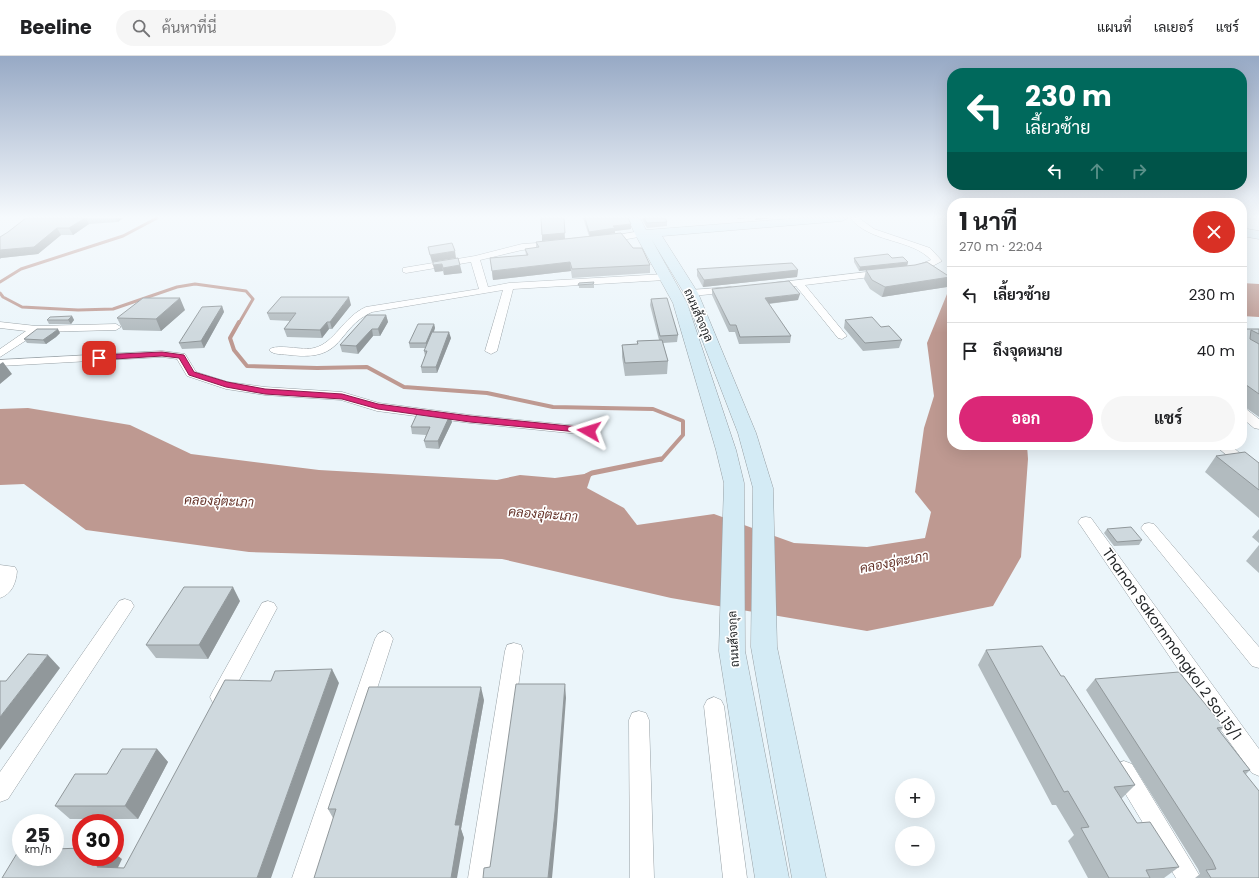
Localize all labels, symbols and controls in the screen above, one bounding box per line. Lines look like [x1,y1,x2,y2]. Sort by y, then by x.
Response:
search box [116,10,396,46]
text: Beeline [20,14,92,41]
icon: search [130,17,152,39]
text: ค้นหาที่นี่ [162,17,216,38]
text: แผนที่ [1097,17,1132,37]
text: เลเยอร์ [1154,17,1194,37]
text: แชร์ [1216,17,1239,37]
text: 230 m [1025,77,1112,116]
icon: left [959,84,1011,136]
text: เลี้ยวซ้าย [1025,115,1091,140]
icon: left [1044,160,1066,182]
icon: ahead [1086,160,1108,182]
icon: right [1128,160,1150,182]
text: 1 นาที [959,205,1017,238]
button: close [1193,211,1235,253]
text: 270 m · 22:04 [959,237,1042,256]
icon: left [959,284,981,306]
text: เลี้ยวซ้าย [993,284,1050,305]
text: 230 m [1189,284,1235,305]
street label: ถนนสัจจกุล [679,286,718,345]
icon: arrive [959,340,981,362]
text: ถึงจุดหมาย [993,340,1063,361]
text: 40 m [1197,340,1235,361]
pin [82,341,116,375]
icon: arrive [88,347,110,369]
button: ออก [959,396,1093,442]
button: แชร์ [1101,396,1235,442]
position arrow [568,410,610,452]
water label: คลองอุ่ตะเภา [184,490,254,512]
water label: คลองอุ่ตะเภา [508,502,578,526]
street label: Thanon Sakornmongkol 2 Soi 15/1 [1098,544,1246,744]
water label: คลองอุ่ตะเภา [858,546,930,578]
street label: ถนนสัจจกุล [723,610,744,668]
map controls [895,778,935,866]
button: + [895,778,935,818]
speed limit sign: 30 [72,814,124,866]
text: 25 [26,821,50,849]
button: − [895,826,935,866]
text: km/h [25,842,51,857]

